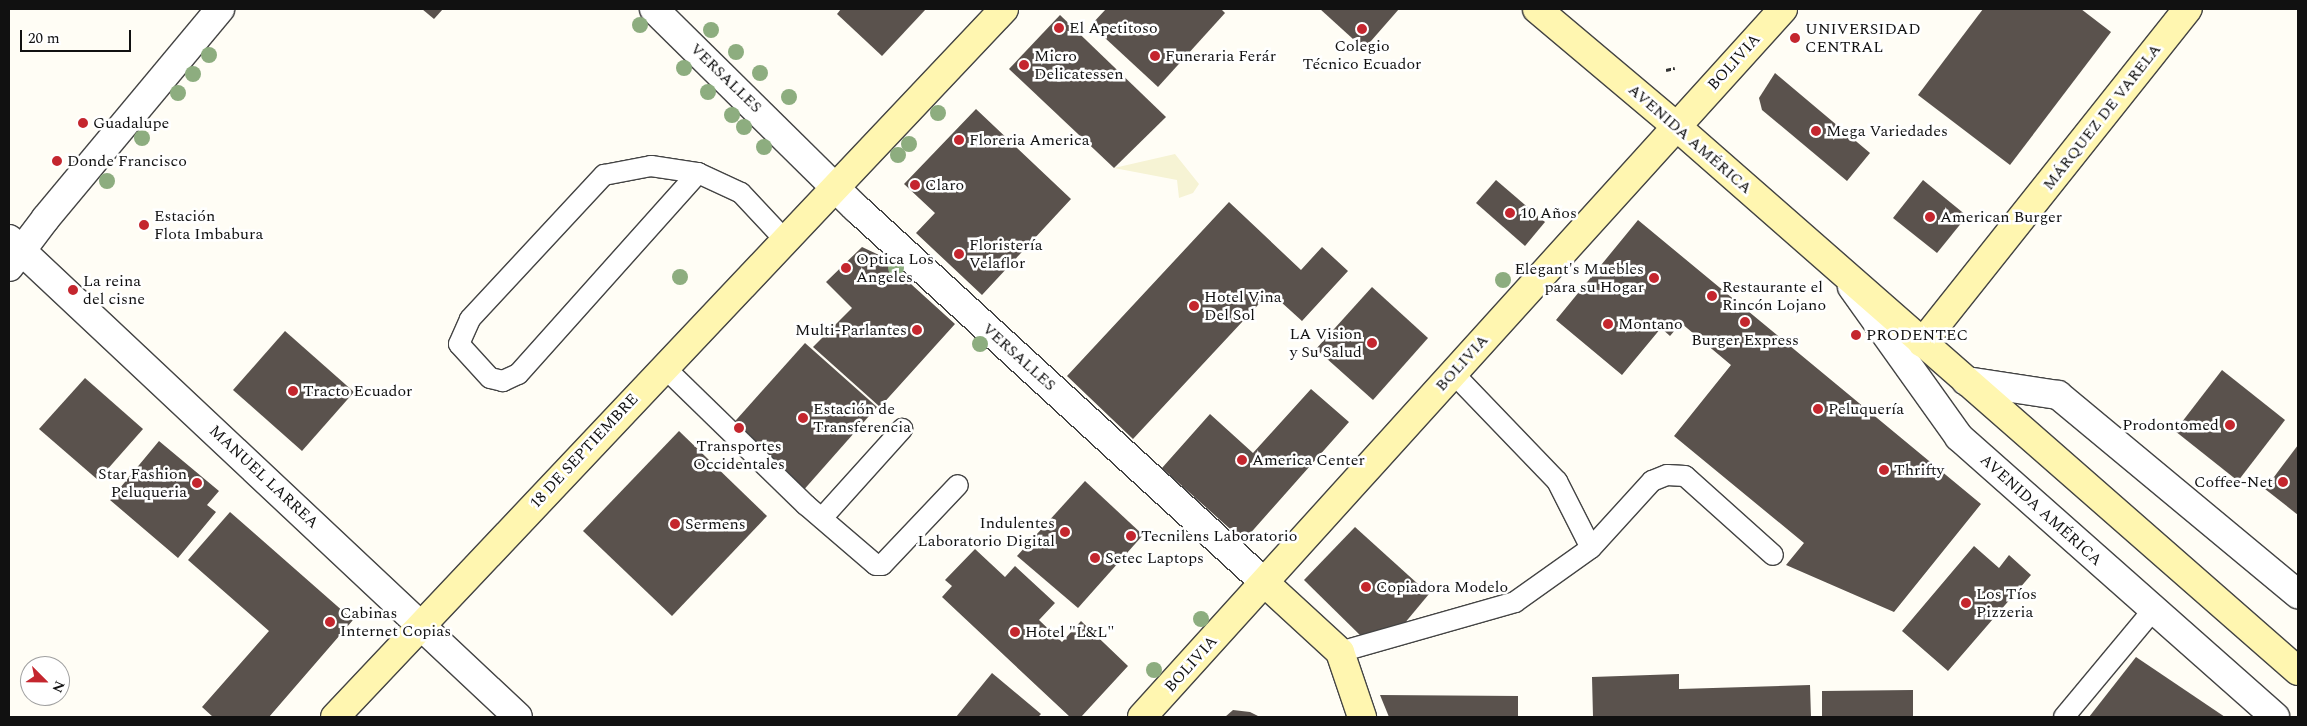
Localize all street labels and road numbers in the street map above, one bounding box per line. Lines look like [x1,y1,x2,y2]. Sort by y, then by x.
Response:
street label: BOLIVIA [1704,30,1764,94]
street label: VERSALLES [686,39,766,117]
street label: MÁRQUEZ DE VARELA [2039,40,2165,194]
street label: AVENIDA AMÉRICA [1624,80,1756,198]
street label: VERSALLES [978,319,1060,395]
street label: BOLIVIA [1432,331,1492,395]
street label: 18 DE SEPTIEMBRE [526,389,642,513]
street label: MANUEL LARREA [205,421,323,533]
street label: AVENIDA AMÉRICA [1976,450,2106,570]
street label: BOLIVIA [1161,632,1221,696]

